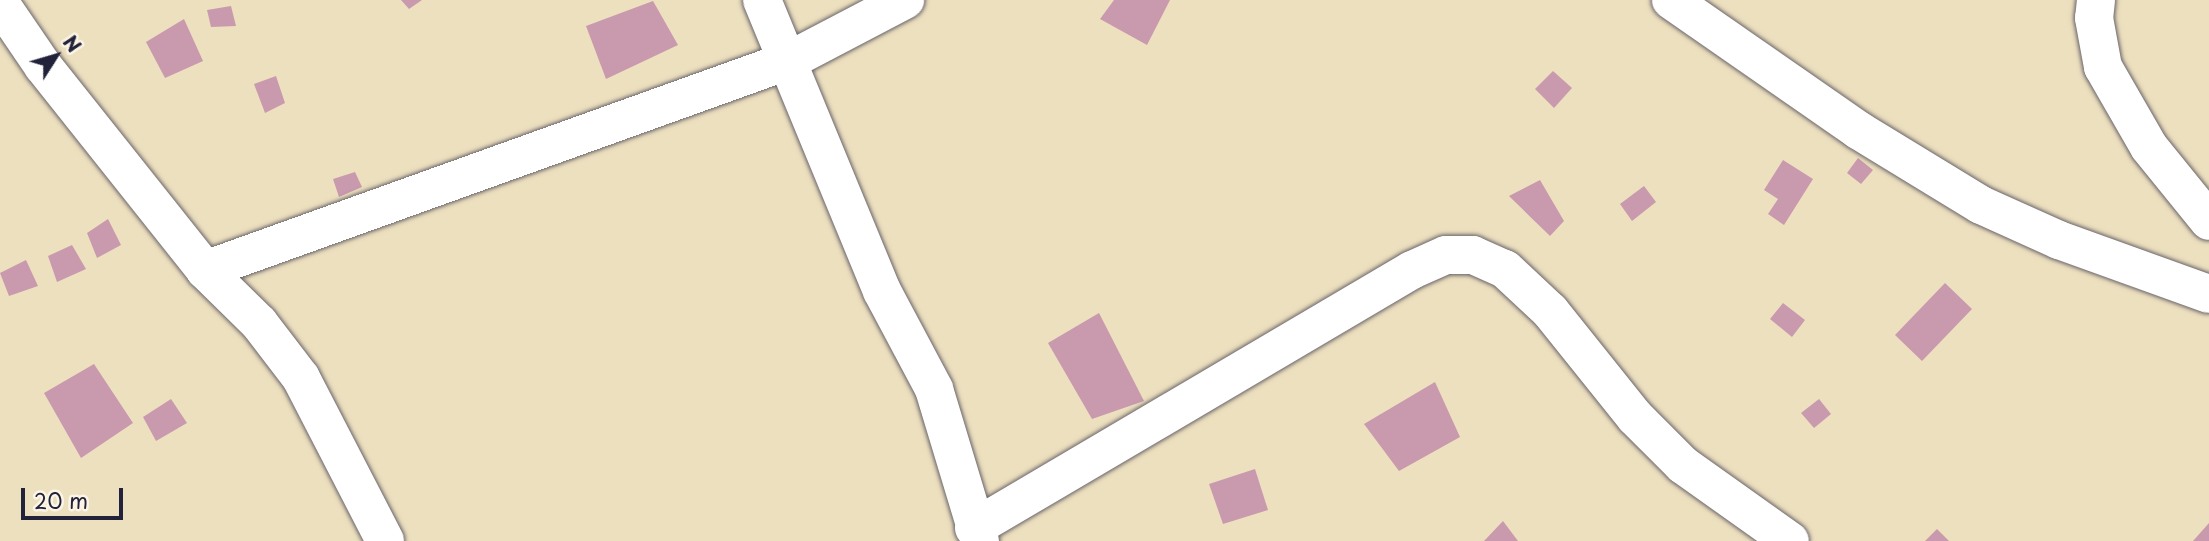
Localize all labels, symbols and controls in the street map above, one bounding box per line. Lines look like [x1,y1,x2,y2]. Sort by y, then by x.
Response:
north arrow [21,21,91,91]
text: N [57,29,88,58]
scale bar [24,475,126,518]
text: 20 m [34,484,88,516]

